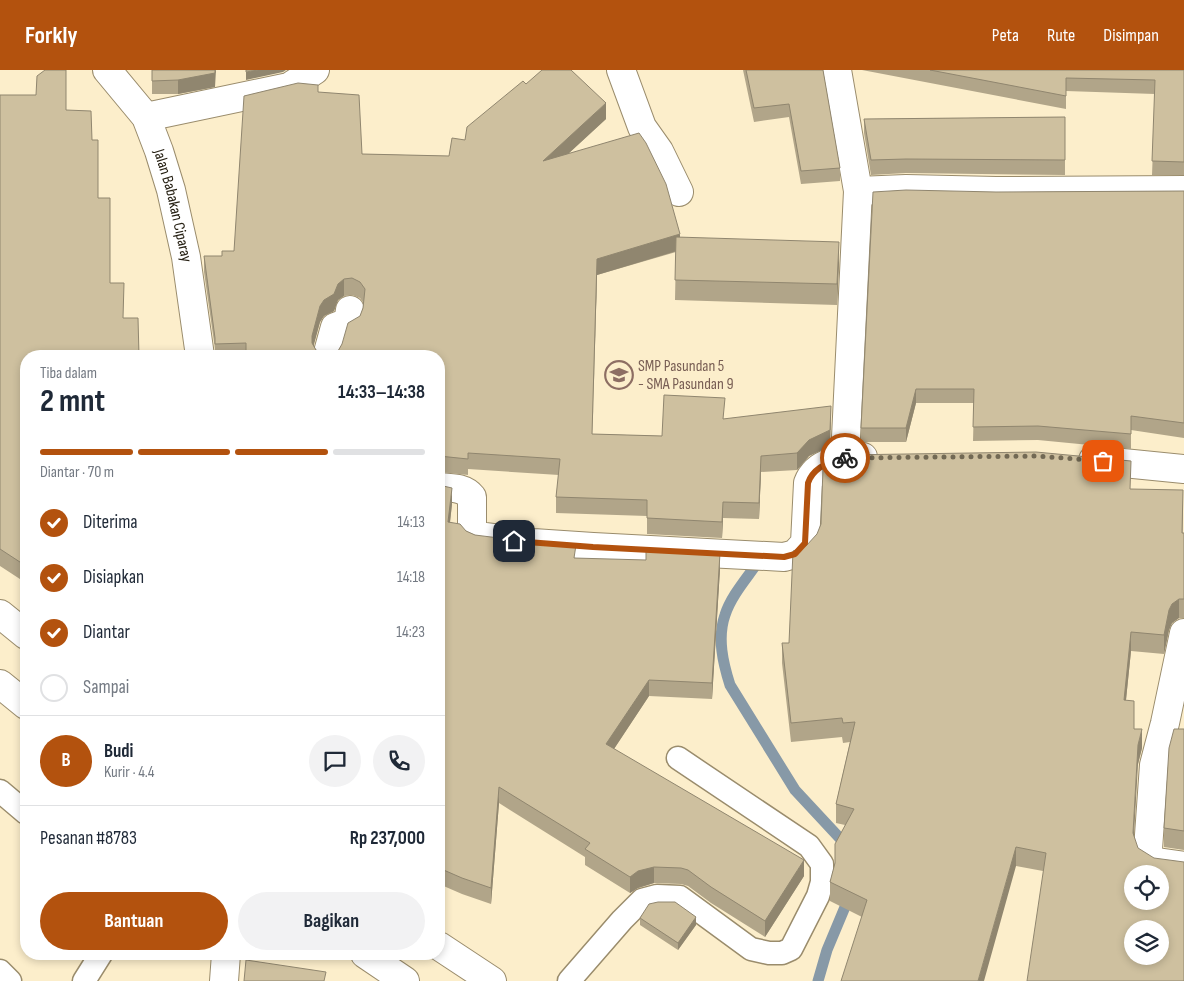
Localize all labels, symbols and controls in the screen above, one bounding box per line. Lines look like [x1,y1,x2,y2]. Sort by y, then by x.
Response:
text: Forkly [25,21,77,50]
text: Peta [992,25,1019,46]
text: Rute [1047,25,1075,46]
text: Disimpan [1103,25,1159,46]
street label: Jalan Babakan Ciparay [149,146,196,263]
place label: SMP Pasundan 5 - SMA Pasundan 9 [638,357,733,394]
school or university icon: SMP Pasundan 5 - SMA Pasundan 9 [604,360,634,390]
text: Tiba dalam [40,364,97,383]
text: 14:33–14:38 [338,381,425,404]
text: 2 mnt [40,382,105,421]
courier [820,433,870,483]
pin [1082,440,1124,482]
icon: bike [831,444,859,472]
icon: bag [1089,447,1117,475]
text: Diantar · 70 m [40,463,114,482]
icon: check [40,509,68,537]
text: Diterima [83,511,138,534]
text: 14:13 [397,513,425,532]
pin [493,520,535,562]
icon: home [500,527,528,555]
icon: check [40,564,68,592]
text: Disiapkan [83,566,144,589]
text: 14:18 [397,568,425,587]
icon: check [40,619,68,647]
text: Diantar [83,621,130,644]
text: 14:23 [396,623,425,642]
text: Sampai [83,676,129,699]
button: chat [309,735,361,787]
button: phone [373,735,425,787]
text: Budi [104,740,133,763]
text: B [61,749,71,772]
text: Kurir · 4.4 [104,763,155,782]
text: Pesanan #8783 [40,827,137,850]
text: Rp 237,000 [350,827,425,850]
map controls [1124,865,1169,965]
button: locate [1124,865,1169,910]
button: Bantuan [40,892,228,950]
button: Bagikan [238,892,425,950]
button: layers [1124,920,1169,965]

